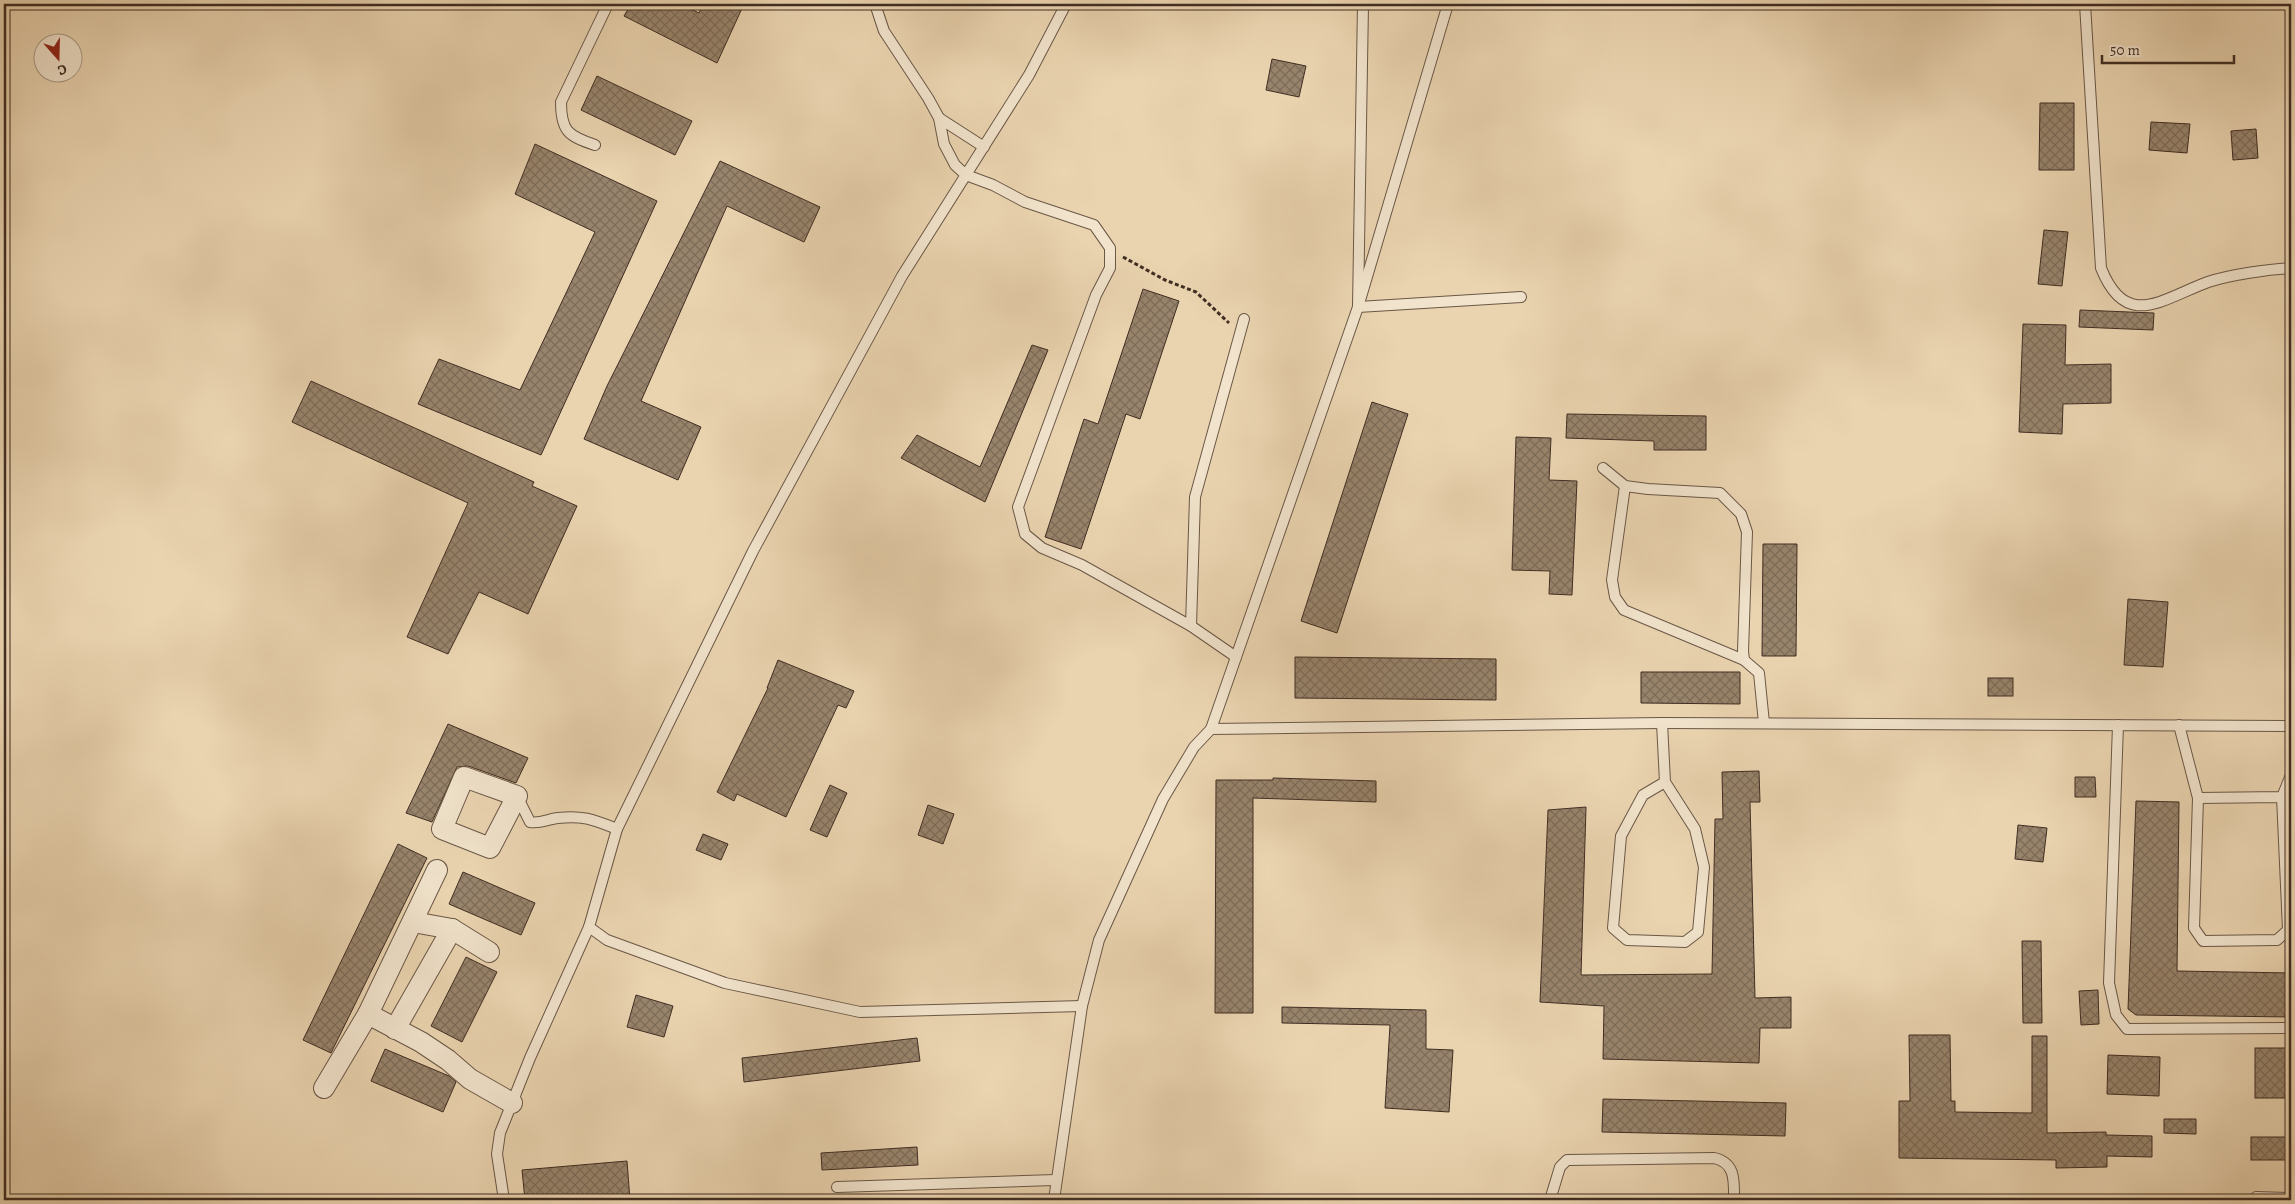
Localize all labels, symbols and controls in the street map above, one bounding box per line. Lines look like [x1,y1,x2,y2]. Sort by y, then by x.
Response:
north arrow [32,32,82,82]
scale bar [2102,32,2235,64]
text: 50 m [2110,40,2140,60]
text: С [55,59,70,80]

